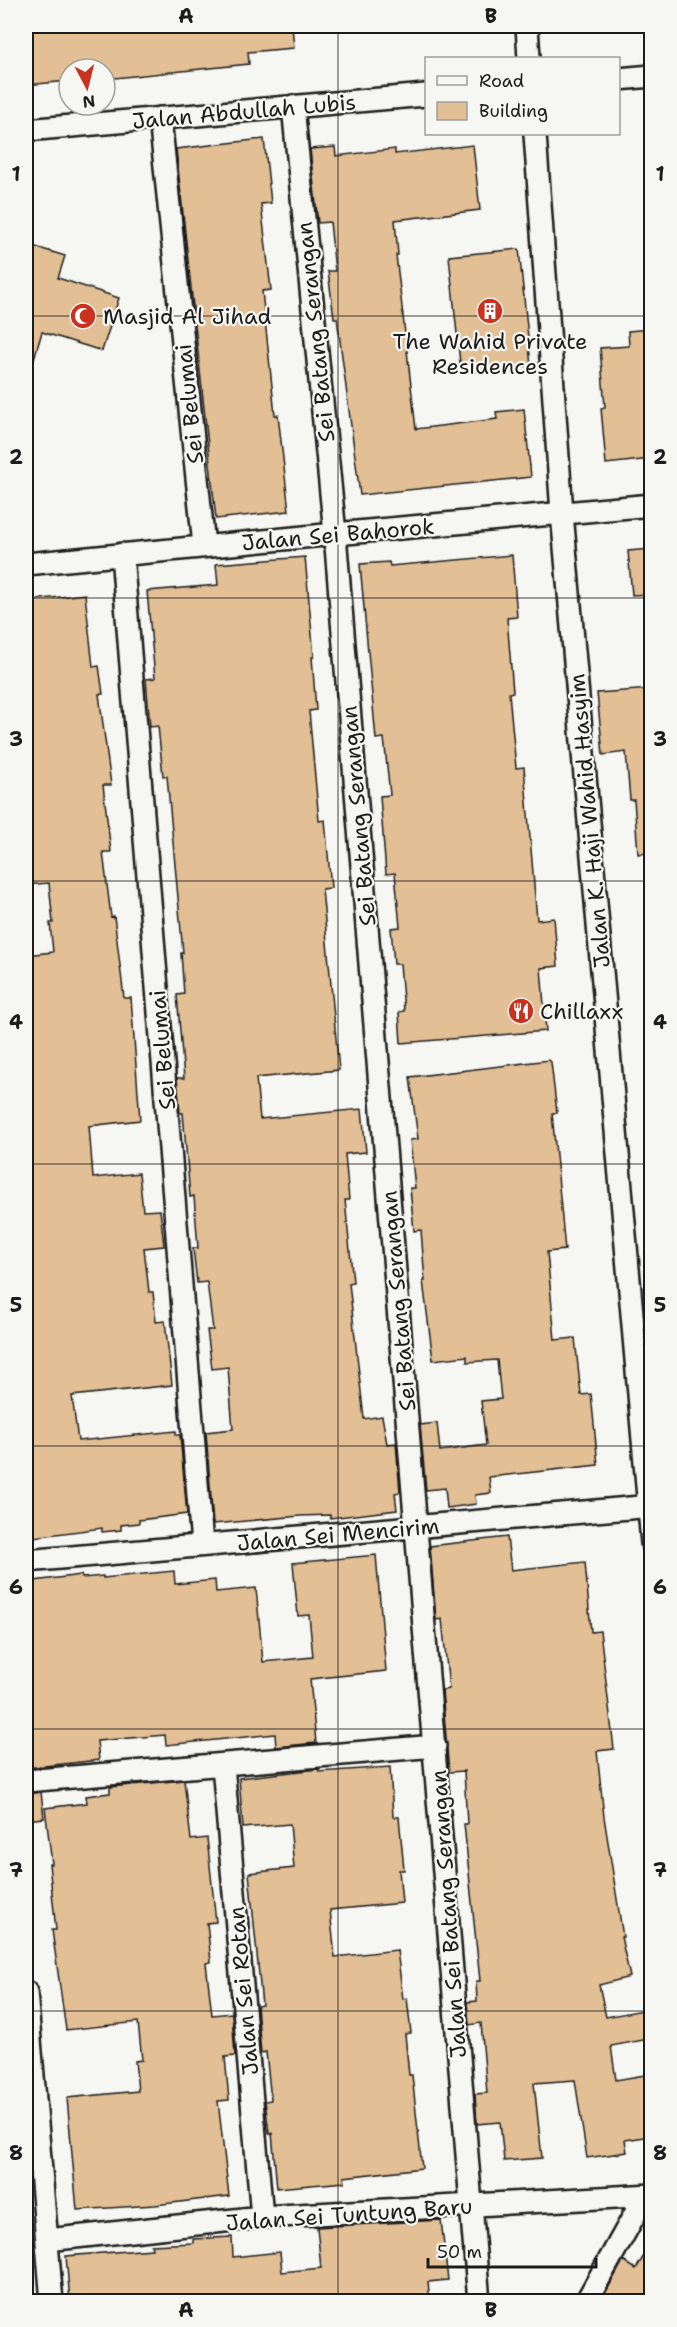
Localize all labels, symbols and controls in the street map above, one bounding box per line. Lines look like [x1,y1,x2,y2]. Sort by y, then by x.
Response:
text: A [178,3,194,29]
text: B [485,3,497,29]
north arrow [57,57,117,117]
legend [425,57,620,135]
text: Road [479,69,524,93]
street label: Jalan Abdullah Lubis [131,87,357,136]
text: N [81,90,96,113]
text: Building [479,99,548,123]
text: 1 [11,161,21,187]
text: 1 [655,161,665,187]
street label: Sei Batang Serangan [290,220,341,444]
building icon: The Wahid Private Residences [475,296,505,326]
mosque icon: Masjid Al Jihad [68,301,98,331]
place label: Masjid Al Jihad [103,302,271,331]
place label: The Wahid Private Residences [392,327,588,381]
street label: Sei Belumai [169,343,210,465]
text: 2 [9,444,23,470]
text: 2 [653,444,667,470]
street label: Jalan Sei Bahorok [240,512,436,557]
street label: Jalan K. Haji Wahid Hasyim [562,672,617,969]
street label: Sei Batang Serangan [334,704,383,927]
text: 3 [9,726,23,752]
text: 3 [653,726,667,752]
street label: Sei Belumai [143,989,182,1111]
restaurant icon: Chillaxx [506,996,536,1026]
place label: Chillaxx [540,997,623,1026]
text: 4 [9,1009,23,1035]
text: 4 [653,1009,667,1035]
street label: Sei Batang Serangan [374,1189,423,1412]
text: 5 [10,1292,22,1318]
text: 5 [654,1292,666,1318]
street label: Jalan Sei Mencirim [236,1511,440,1558]
text: 6 [9,1574,23,1600]
text: 6 [653,1574,667,1600]
street label: Jalan Sei Batang Serangan [424,1769,473,2059]
text: 7 [9,1857,23,1883]
text: 7 [653,1857,667,1883]
street label: Jalan Sei Rotan [222,1905,265,2077]
text: 8 [9,2140,23,2166]
text: 8 [653,2140,667,2166]
street label: Jalan Sei Tuntung Baru [225,2191,473,2238]
scale bar [428,2231,596,2269]
text: 50 m [437,2240,482,2264]
text: A [178,2297,194,2323]
text: B [485,2297,497,2323]

